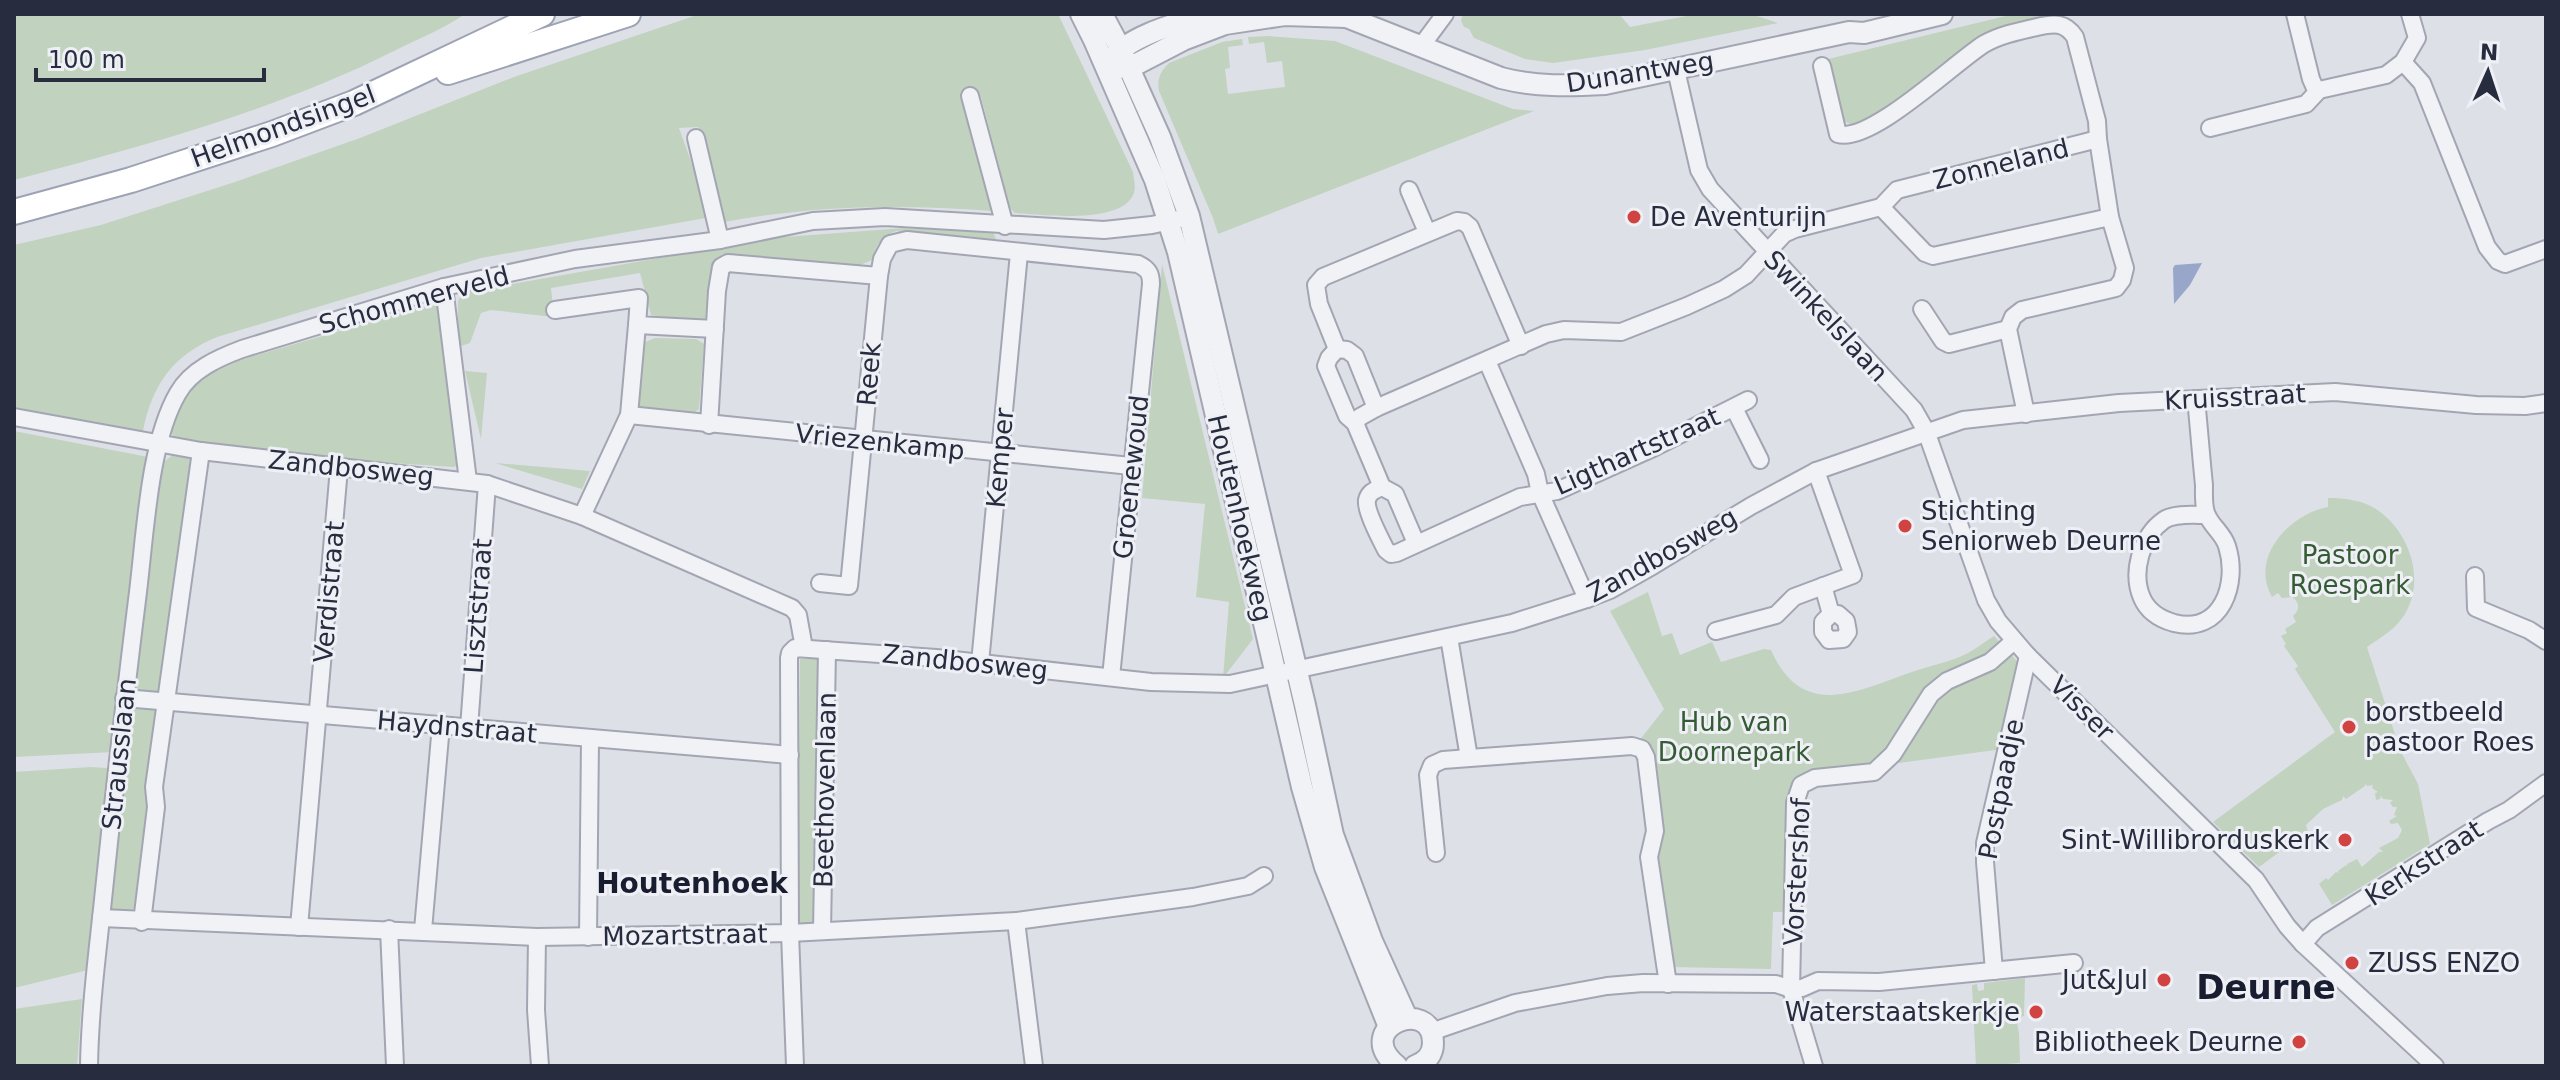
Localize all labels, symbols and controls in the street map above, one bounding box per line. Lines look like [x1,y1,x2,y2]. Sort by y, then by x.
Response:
scale bar [36,32,264,82]
north arrow [2448,32,2528,112]
text: N [2479,40,2499,65]
text: 100 m [48,46,125,74]
street label: Dunantweg [1564,46,1716,98]
street label: Helmondsingel [187,79,379,173]
street label: Zonneland [1930,133,2072,195]
place label: De Aventurijn [1650,202,1827,232]
marker: De Aventurijn [1625,208,1643,226]
street label: Swinkelslaan [1758,244,1894,388]
street label: Schommerveld [316,260,512,340]
street label: Reek [851,341,887,407]
street label: Kruisstraat [2164,378,2306,416]
street label: Groenewoud [1107,393,1155,561]
street label: Ligthartstraat [1550,401,1724,501]
street label: Kemper [981,406,1019,509]
street label: Houtenhoekweg [1202,411,1278,625]
street label: Vriezenkamp [794,418,966,466]
street label: Zandbosweg [267,444,435,492]
place label: Stichting Seniorweb Deurne [1921,496,2161,556]
street label: Zandbosweg [1582,502,1742,608]
marker: Stichting Seniorweb Deurne [1896,517,1914,535]
street label: Verdistraat [308,520,350,664]
street label: Lisztstraat [458,537,498,675]
park label: Pastoor Roespark [2290,540,2410,600]
street label: Zandbosweg [881,638,1049,686]
street label: Visser [2044,670,2120,746]
street label: Strausslaan [96,677,142,831]
street label: Beethovenlaan [808,692,842,888]
place label: borstbeeld pastoor Roes [2365,697,2534,757]
street label: Haydnstraat [376,705,538,749]
park label: Hub van Doornepark [1658,707,1810,767]
street label: Postpaadje [1973,716,2029,862]
marker: borstbeeld pastoor Roes [2340,718,2358,736]
street label: Vorstershof [1778,797,1816,947]
street label: Kerkstraat [2360,814,2488,912]
place label: Sint-Willibrorduskerk [2061,825,2329,855]
marker: Sint-Willibrorduskerk [2336,831,2354,849]
district label: Houtenhoek [596,867,789,900]
street label: Mozartstraat [602,919,768,951]
place label: ZUSS ENZO [2368,948,2520,978]
marker: ZUSS ENZO [2343,954,2361,972]
place label: Jut&Jul [2060,965,2148,995]
district label: Deurne [2196,967,2336,1007]
marker: Jut&Jul [2155,971,2173,989]
place label: Waterstaatskerkje [1785,997,2020,1027]
marker: Waterstaatskerkje [2027,1003,2045,1021]
place label: Bibliotheek Deurne [2034,1027,2283,1057]
marker: Bibliotheek Deurne [2290,1033,2308,1051]

